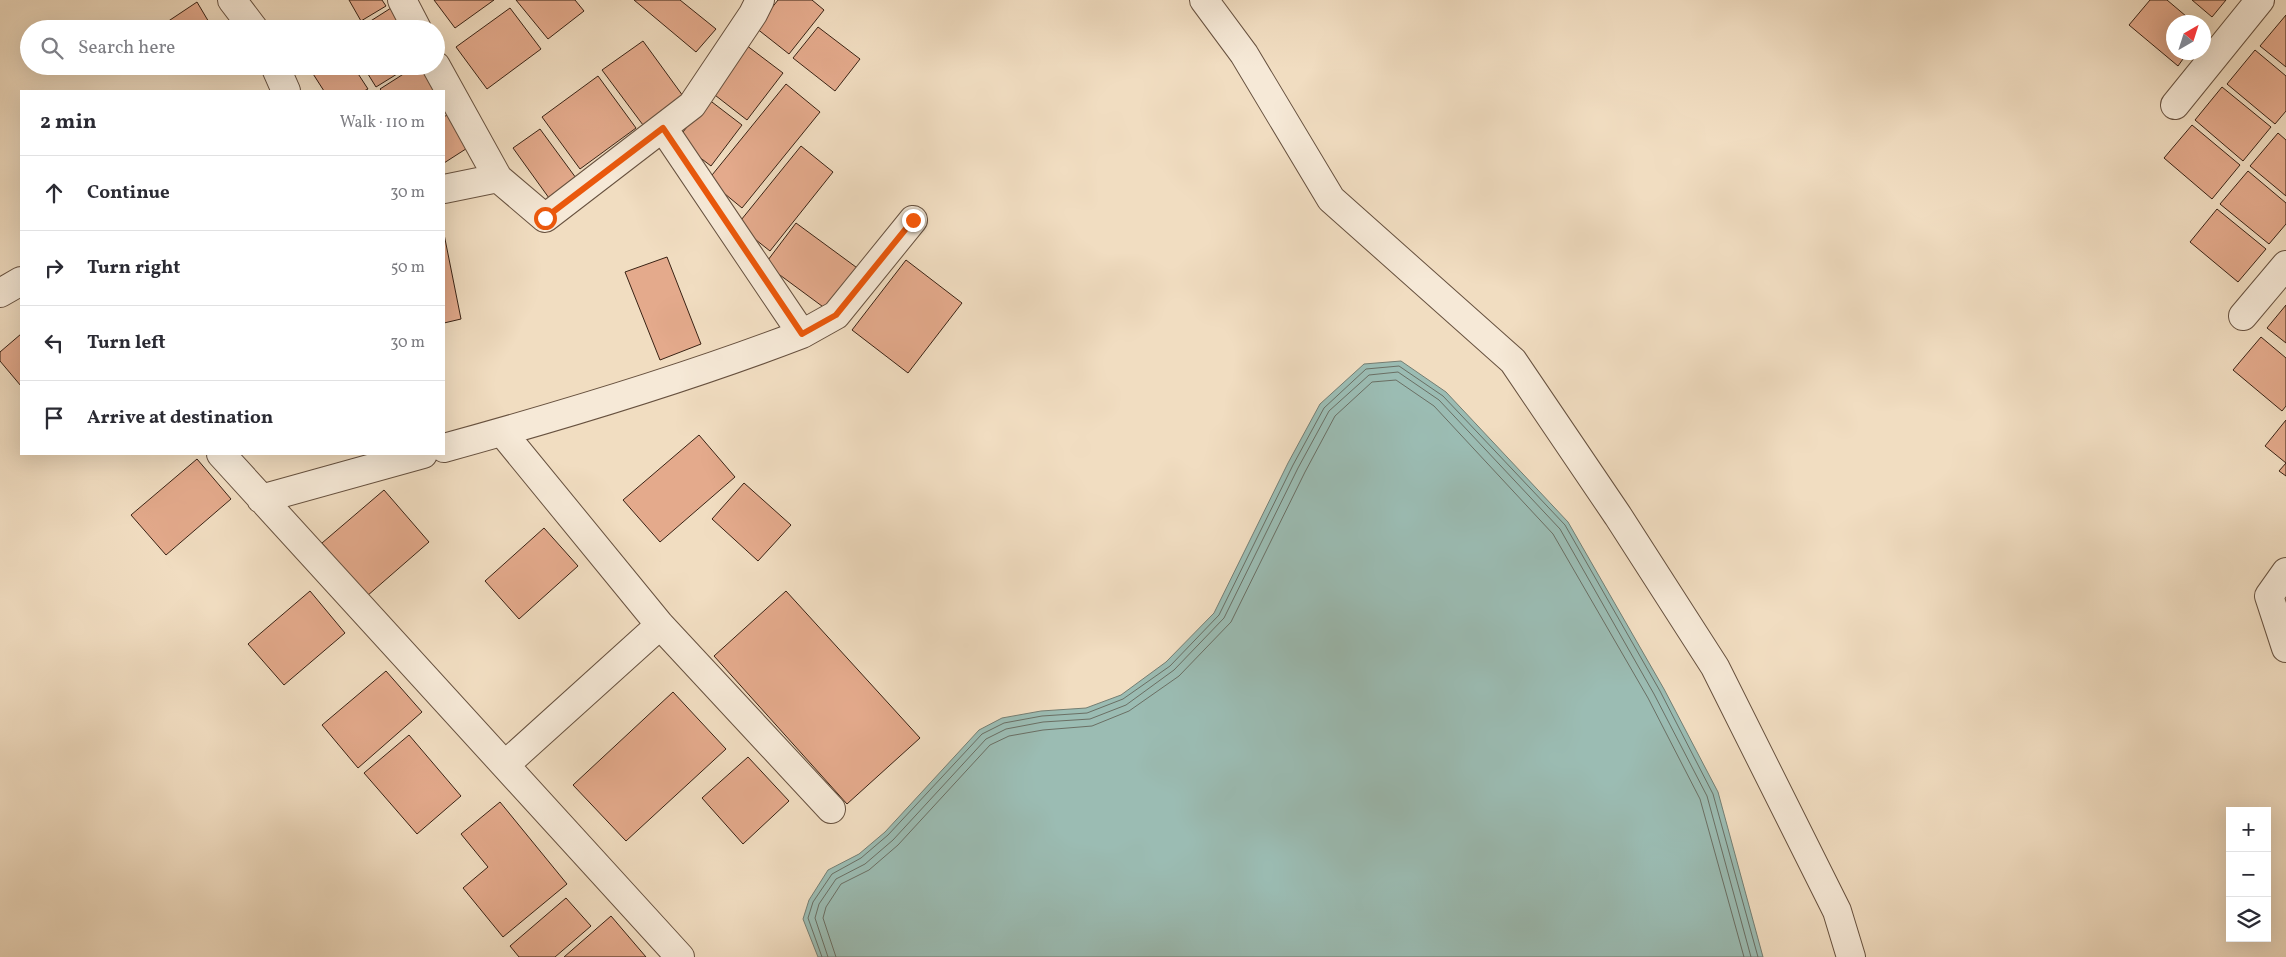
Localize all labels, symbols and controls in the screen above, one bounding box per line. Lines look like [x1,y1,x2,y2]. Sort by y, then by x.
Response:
north arrow [2166,15,2211,60]
search box [20,20,445,75]
icon: search [38,34,66,62]
text: Search here [78,35,175,61]
text: 2 min [40,108,97,137]
text: Walk · 110 m [340,112,425,134]
icon: ahead [40,179,68,207]
text: Continue [87,180,170,206]
text: 30 m [390,182,425,204]
route start [534,207,557,230]
route end [902,209,925,232]
icon: right [40,254,68,282]
text: Turn right [87,255,180,281]
text: 50 m [391,257,425,279]
icon: left [40,329,68,357]
text: Turn left [87,330,166,356]
text: 30 m [390,332,425,354]
icon: arrive [40,404,68,432]
text: Arrive at destination [87,405,273,431]
map controls [2226,807,2271,942]
button: + [2226,807,2271,852]
button: − [2226,852,2271,897]
button: layers [2226,897,2271,942]

